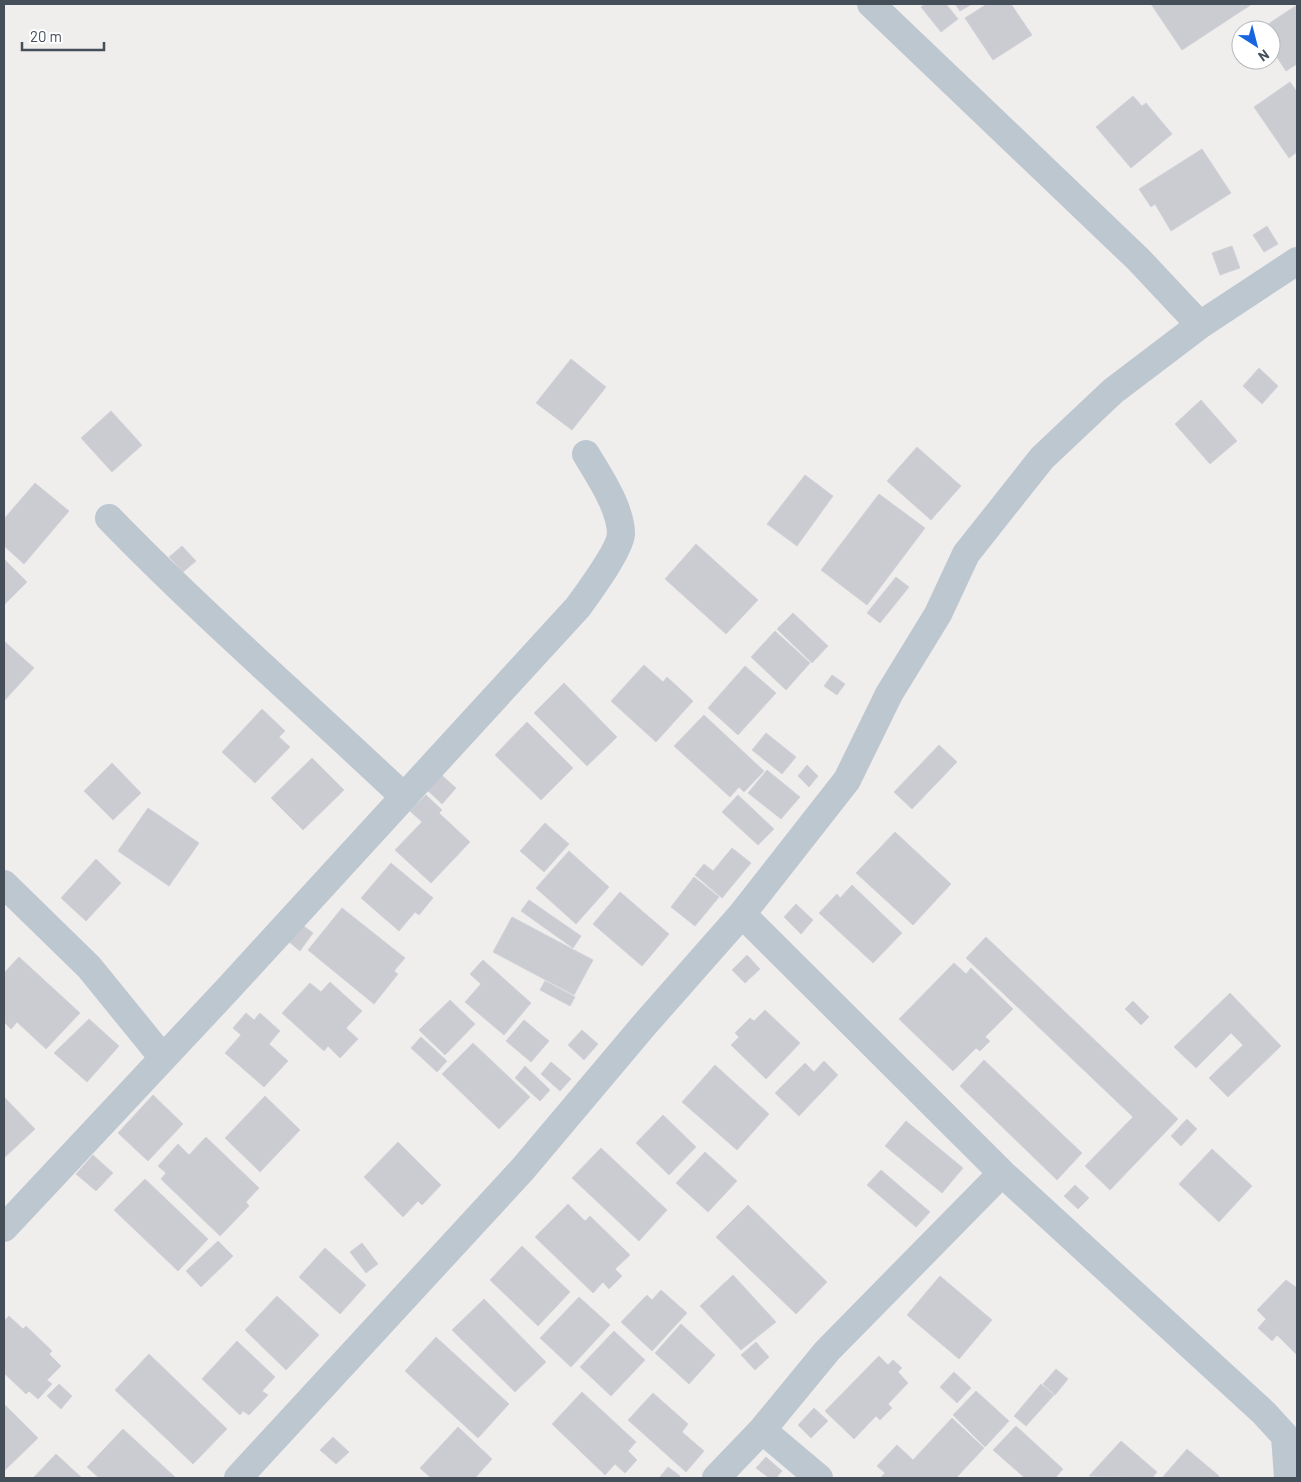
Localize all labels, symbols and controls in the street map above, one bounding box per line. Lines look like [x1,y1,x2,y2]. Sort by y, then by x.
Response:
scale bar [22,20,105,52]
north arrow [1231,20,1281,70]
text: 20 m [30,27,62,45]
text: N [1255,46,1273,66]

